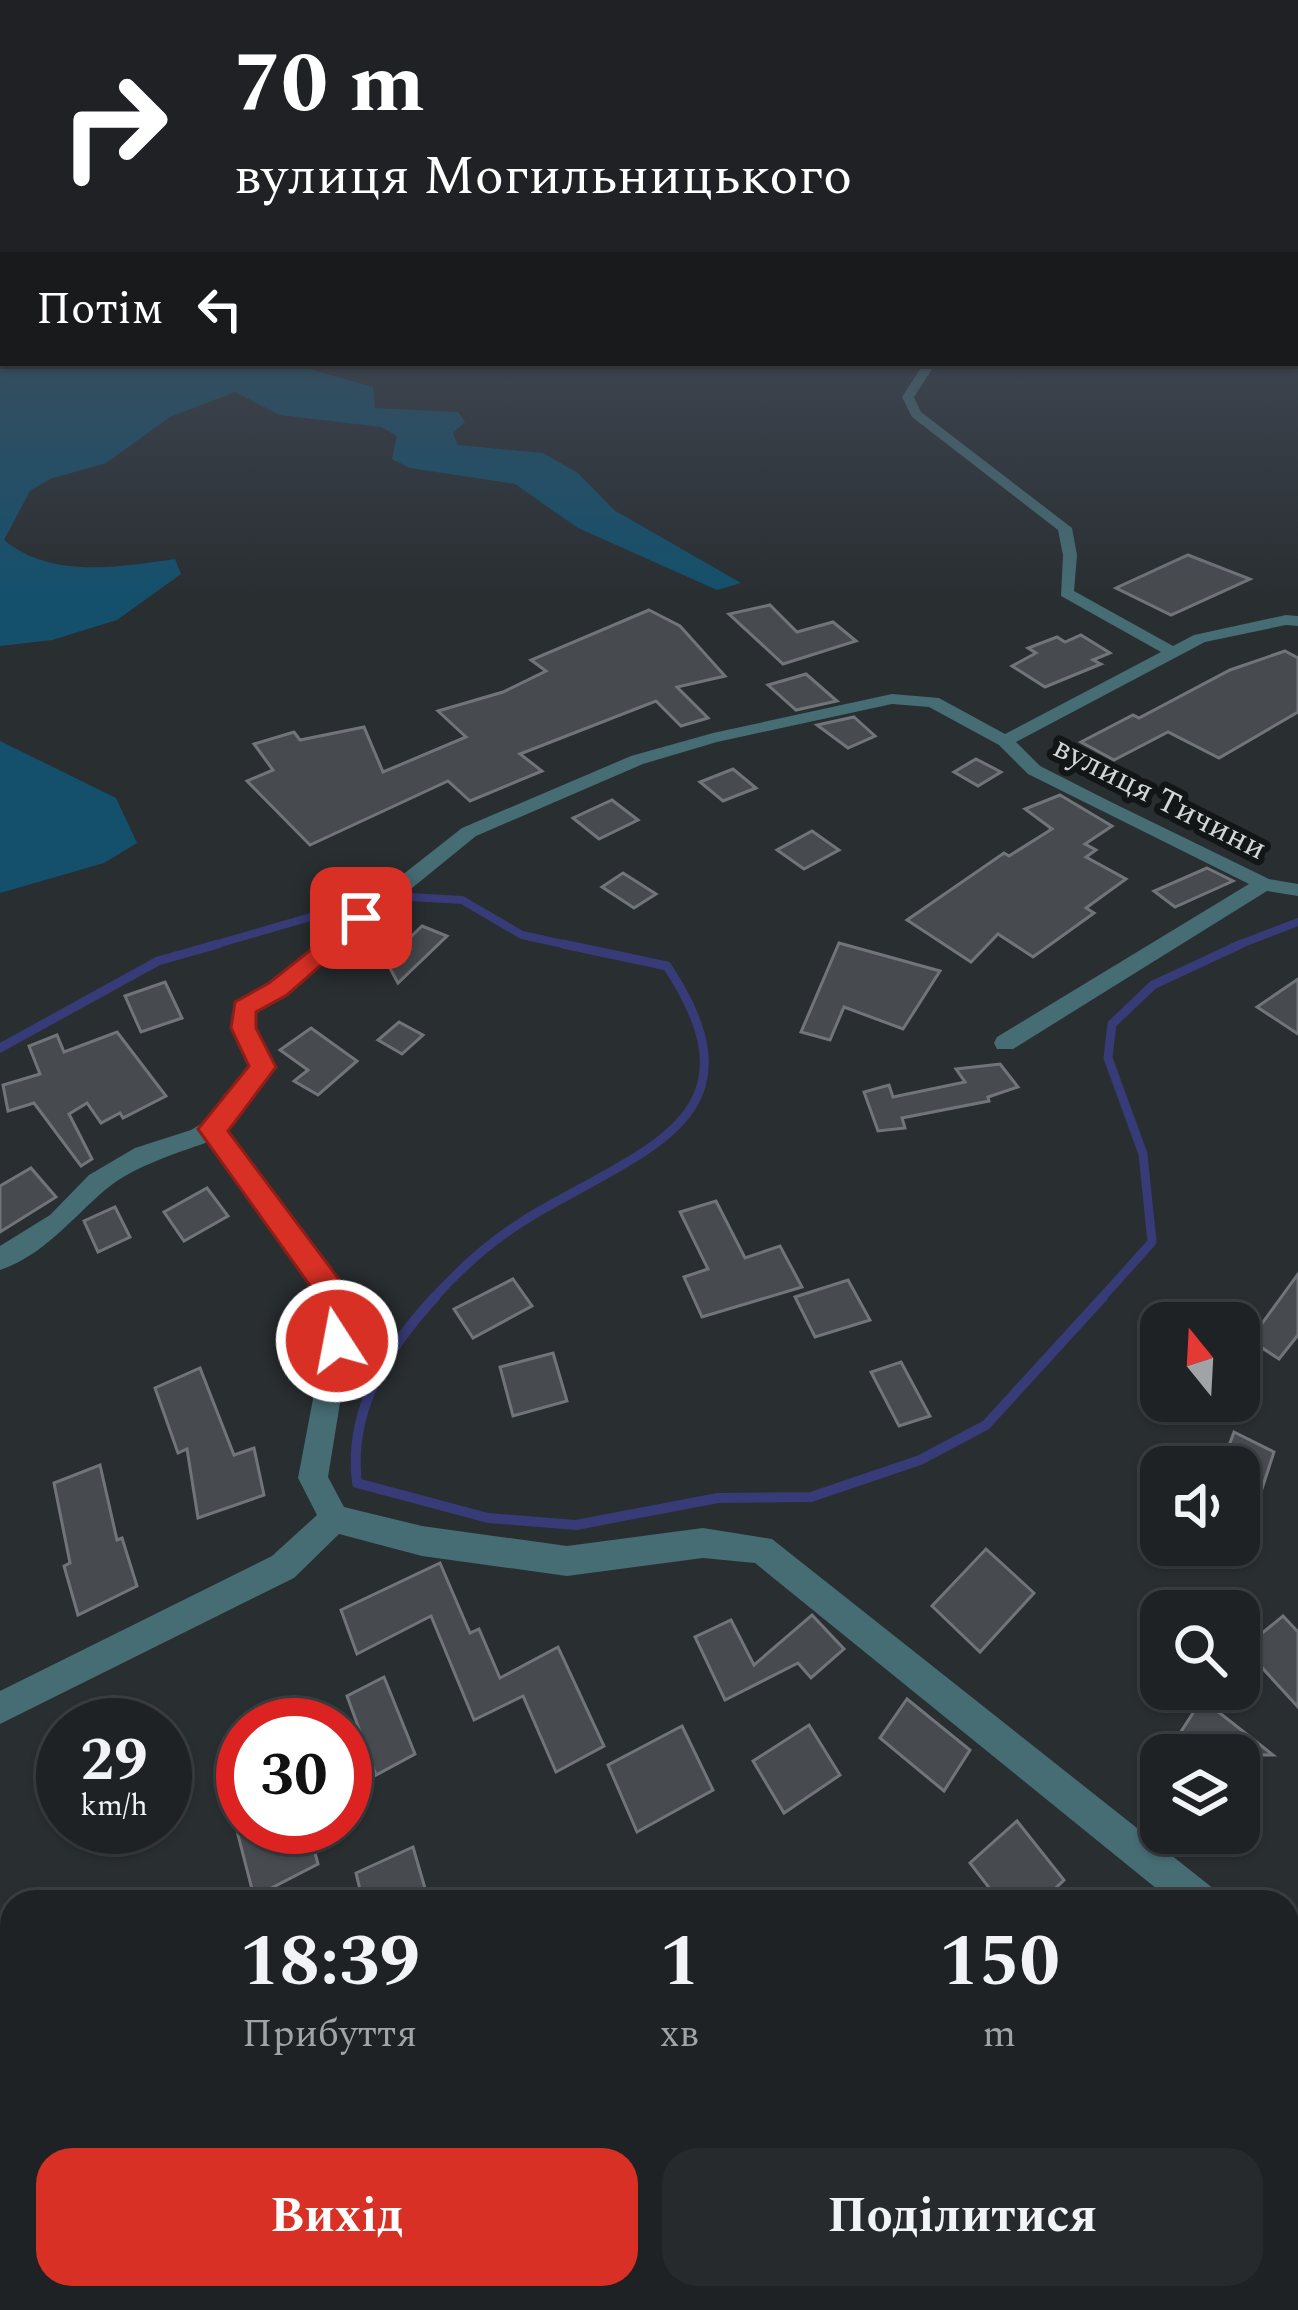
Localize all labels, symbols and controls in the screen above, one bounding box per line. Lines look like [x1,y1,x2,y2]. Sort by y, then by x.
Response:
text: 70 m [234,21,425,149]
icon: right [36,48,192,204]
text: вулиця Могильницького [234,136,852,218]
text: Потім [36,275,163,344]
icon: left [187,276,253,342]
street label: вулиця Тичини [1044,723,1276,873]
pin [310,867,412,969]
icon: arrive [328,885,394,951]
position arrow [274,1278,400,1404]
north arrow [1140,1302,1260,1422]
map controls [1140,1302,1260,1854]
button: sound [1140,1446,1260,1566]
button: search [1140,1590,1260,1710]
speed limit sign: 30 [216,1698,372,1854]
text: 29 [80,1715,148,1807]
button: layers [1140,1734,1260,1854]
text: km/h [80,1783,148,1829]
text: 18:39 [239,1908,420,2017]
text: 1 [659,1908,700,2017]
text: 150 [939,1908,1060,2017]
text: Прибуття [242,2005,417,2064]
text: хв [660,2005,699,2064]
text: m [982,2005,1016,2064]
button: Вихід [36,2148,638,2286]
button: Поділитися [662,2148,1263,2286]

